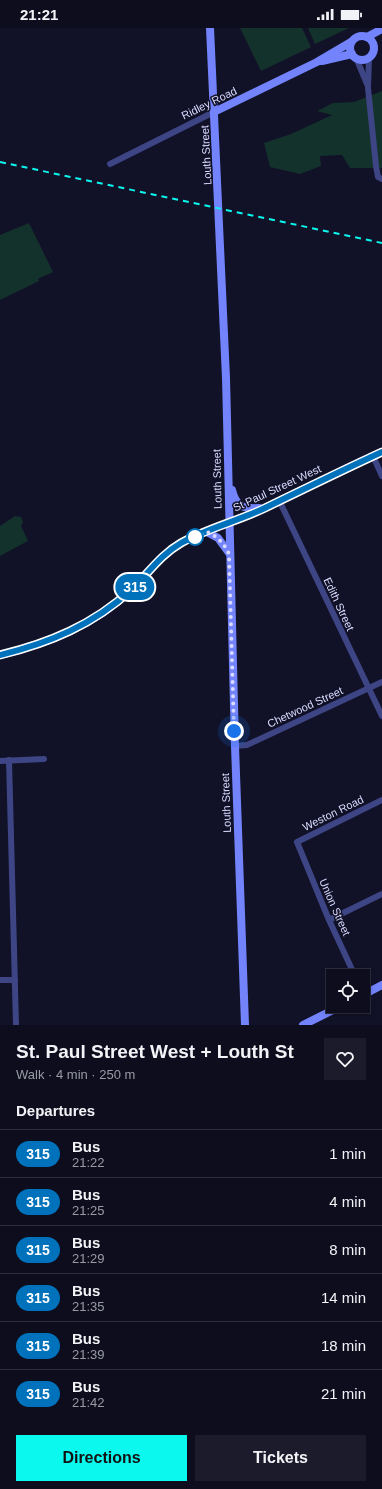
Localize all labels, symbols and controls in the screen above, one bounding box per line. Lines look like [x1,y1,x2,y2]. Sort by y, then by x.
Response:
text: 21:21 [20,6,58,23]
street label: Ridley Road [179,84,239,122]
street label: Louth Street [198,125,214,185]
street label: Louth Street [210,449,224,509]
street label: St Paul Street West [231,462,323,514]
unlabelled marker [186,528,204,546]
line badge: 315 [112,574,158,600]
street label: Edith Street [321,575,357,633]
text: 315 [123,579,147,595]
street label: Chetwood Street [265,684,345,730]
your location [224,721,244,741]
street label: Louth Street [219,773,233,833]
street label: Weston Road [301,793,365,833]
street label: Union Street [317,877,353,937]
map controls [326,969,370,1013]
button: locate [326,969,370,1013]
button: heart [324,1038,366,1080]
text: St. Paul Street West + Louth St [16,1041,294,1062]
text: Walk · 4 min · 250 m [16,1067,135,1082]
text: Departures [16,1102,95,1119]
text: Bus [72,1138,100,1155]
text: 1 min [329,1145,366,1162]
text: 315 [26,1146,50,1162]
text: 21:22 [72,1155,105,1170]
text: Bus [72,1186,100,1203]
text: 4 min [329,1193,366,1210]
text: 315 [26,1194,50,1210]
text: 21:25 [72,1203,105,1218]
text: Bus [72,1234,100,1251]
text: 8 min [329,1241,366,1258]
text: 315 [26,1242,50,1258]
text: 21:29 [72,1251,105,1266]
text: Bus [72,1282,100,1299]
text: 14 min [321,1289,366,1306]
text: 315 [26,1290,50,1306]
text: 21:35 [72,1299,105,1314]
text: Bus [72,1330,100,1347]
text: 18 min [321,1337,366,1354]
text: 315 [26,1338,50,1354]
text: 21:39 [72,1347,105,1362]
text: Bus [72,1378,100,1395]
text: 21 min [321,1385,366,1402]
text: 315 [26,1386,50,1402]
text: 21:42 [72,1395,105,1410]
button: Directions [16,1435,187,1481]
button: Tickets [195,1435,366,1481]

